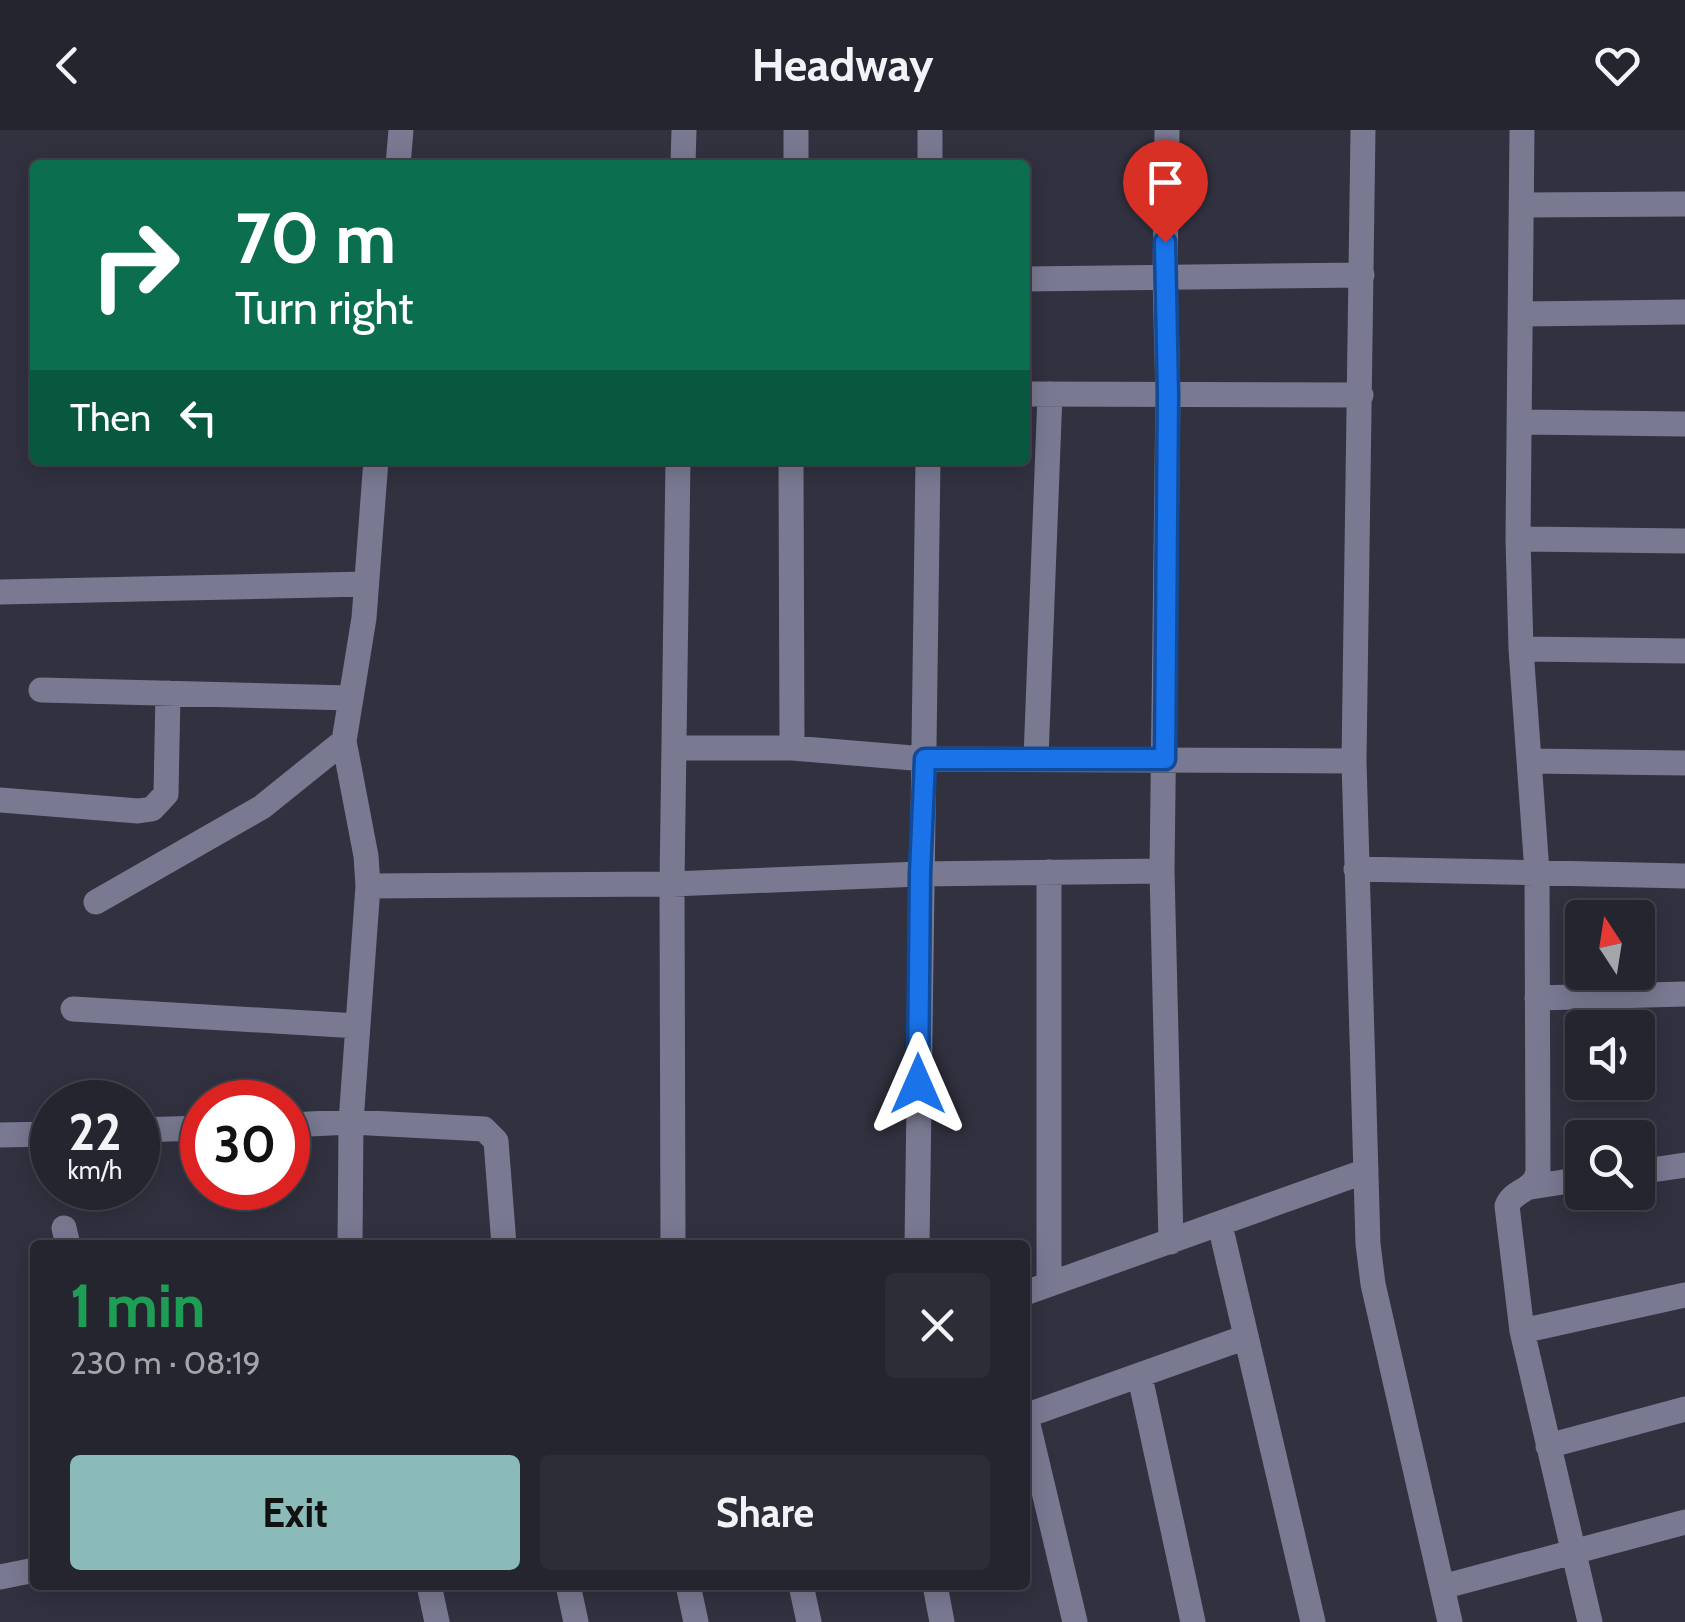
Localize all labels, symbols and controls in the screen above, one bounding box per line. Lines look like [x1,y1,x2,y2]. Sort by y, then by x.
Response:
icon: back [40,38,95,93]
text: Headway [752,38,933,92]
icon: heart [1590,38,1645,93]
pin [1123,140,1208,243]
icon: arrive [1138,155,1193,210]
text: 70 m [235,195,396,281]
icon: right [70,200,200,330]
text: Turn right [235,281,414,335]
icon: left [171,390,226,445]
text: Then [70,394,151,441]
north arrow [1565,900,1655,990]
map controls [1565,900,1655,1210]
button: sound [1565,1010,1655,1100]
position arrow [866,1032,970,1136]
speed limit sign: 30 [180,1080,310,1210]
text: 22 [69,1102,121,1163]
button: search [1565,1120,1655,1210]
text: km/h [68,1155,122,1185]
text: 1 min [70,1269,205,1342]
button: close [885,1273,990,1378]
text: 230 m · 08:19 [70,1343,261,1382]
button: Exit [70,1455,520,1570]
button: Share [540,1455,990,1570]

